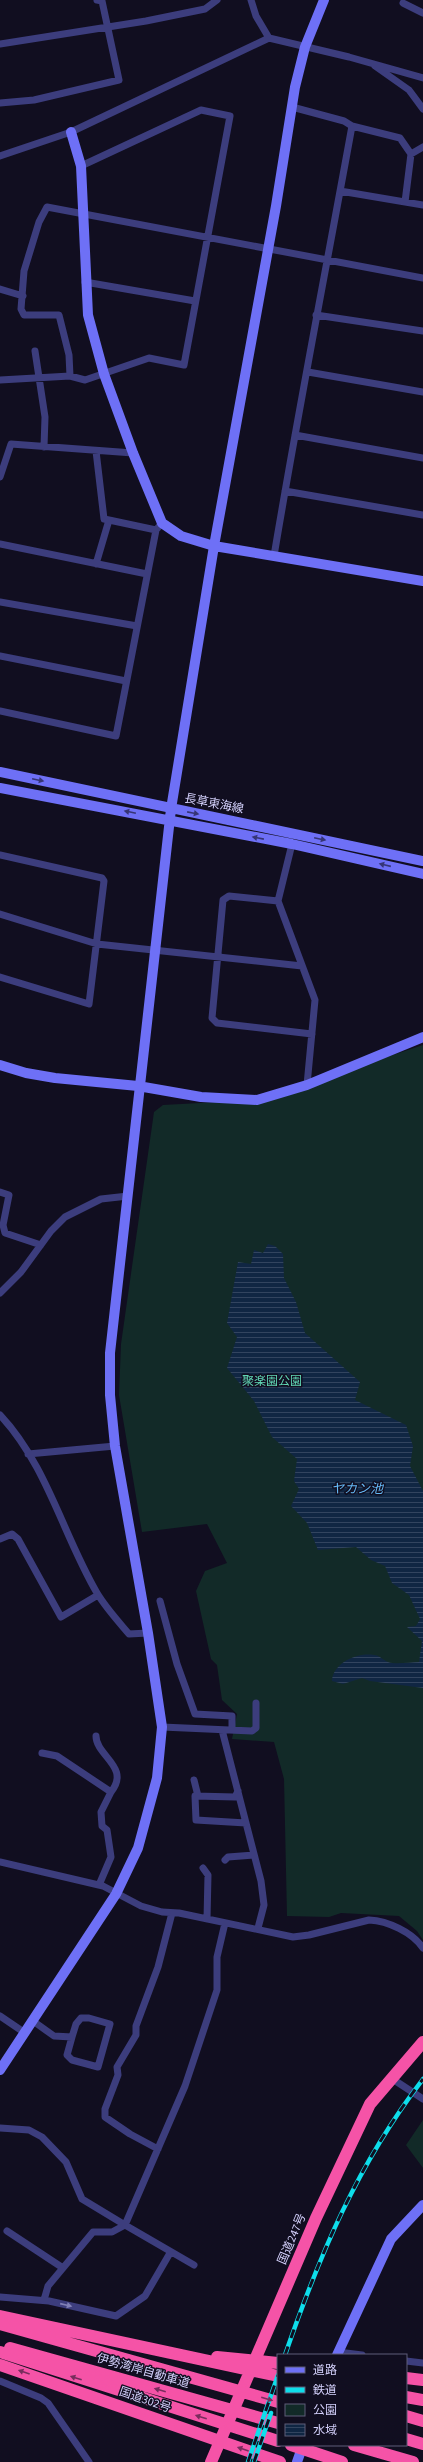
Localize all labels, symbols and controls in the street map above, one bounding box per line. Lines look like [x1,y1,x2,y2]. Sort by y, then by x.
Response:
one-way arrow [32,777,44,783]
street label: 長草東海線 [183,790,245,818]
one-way arrow [124,809,137,815]
one-way arrow [186,811,199,817]
one-way arrow [252,834,264,840]
one-way arrow [314,837,326,843]
one-way arrow [379,862,391,868]
park label: 聚楽園公園 [242,1373,302,1390]
water label: ヤカン池 [331,1480,385,1498]
street label: 国道247号 [274,2211,310,2267]
one-way arrow [60,2302,73,2308]
street label: 伊勢湾岸自動車道 [95,2350,191,2392]
legend [277,2354,407,2446]
text: 道路 [313,2362,337,2379]
one-way arrow [17,2369,29,2375]
one-way arrow [70,2375,82,2381]
text: 鉄道 [313,2382,337,2399]
street label: 国道302号 [117,2383,173,2417]
one-way arrow [153,2387,165,2393]
one-way arrow [261,2396,273,2402]
text: 公園 [313,2402,337,2419]
one-way arrow [194,2414,206,2420]
text: 水域 [313,2422,337,2439]
one-way arrow [237,2446,249,2452]

